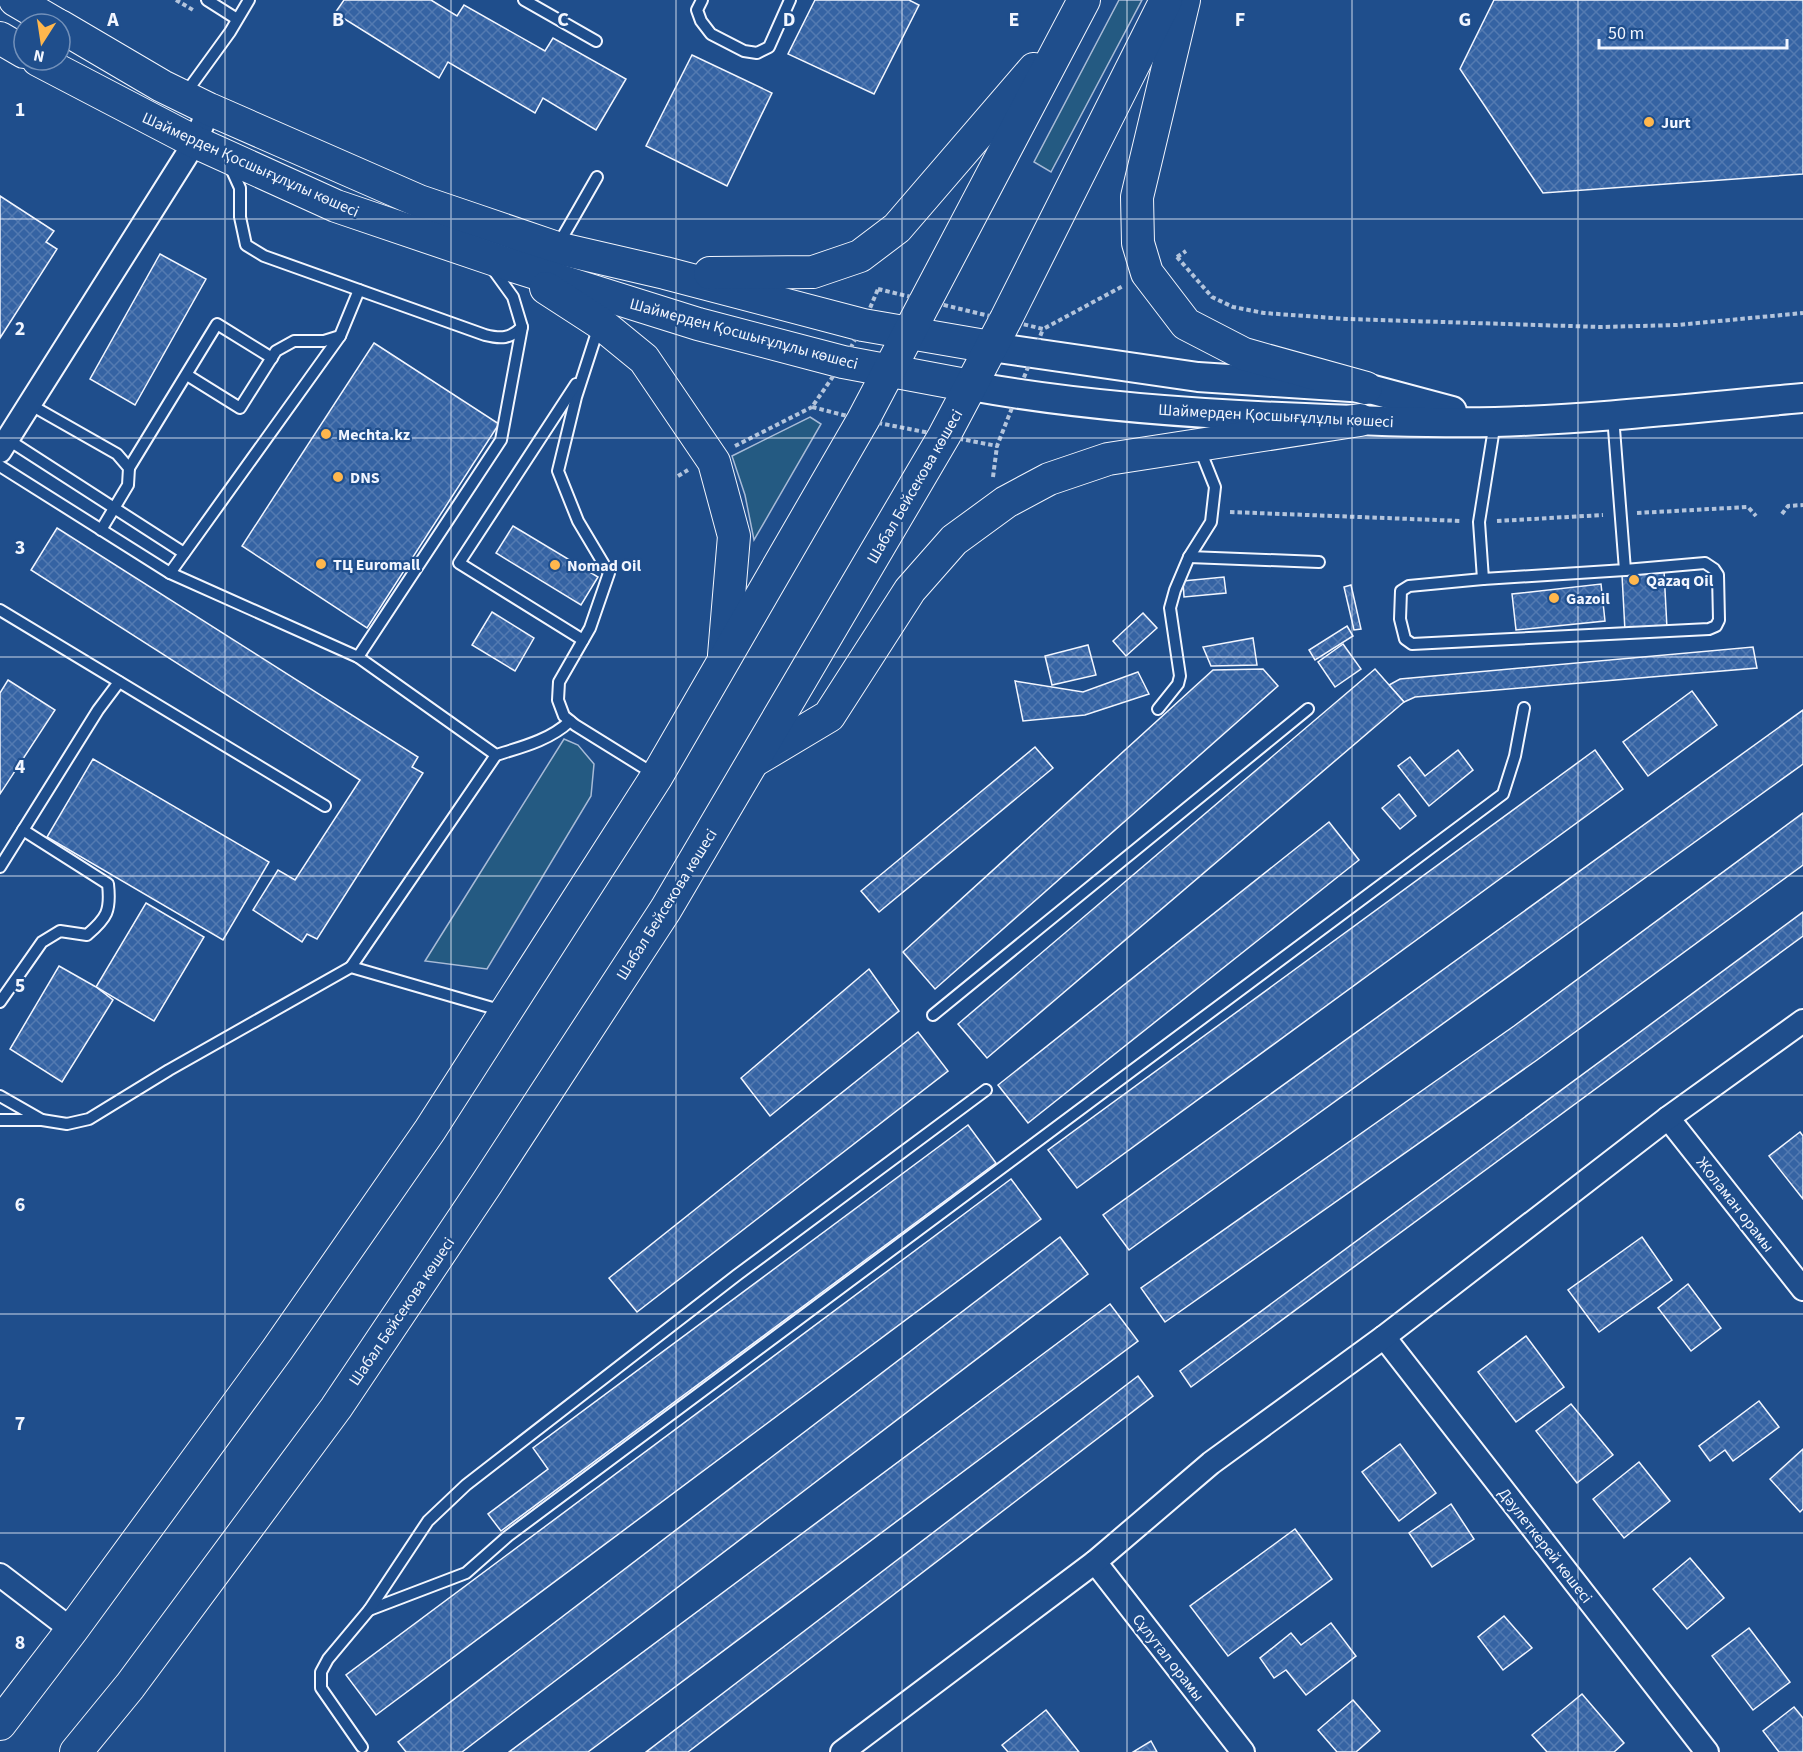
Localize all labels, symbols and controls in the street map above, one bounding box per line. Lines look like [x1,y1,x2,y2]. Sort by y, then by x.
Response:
text: A [106,6,119,34]
text: B [332,6,344,34]
text: C [557,6,569,34]
text: D [783,6,795,34]
text: E [1009,6,1019,34]
text: F [1235,6,1245,34]
text: G [1459,6,1471,34]
north arrow [12,12,72,72]
scale bar [1599,12,1786,50]
text: 50 m [1608,21,1644,46]
text: N [32,44,47,68]
text: 1 [15,96,25,124]
street label: Шаймерден Қосшығұлұлы көшесі [138,107,363,223]
place label: Jurt [1661,112,1691,134]
marker: Jurt [1642,115,1656,129]
street label: Шаймерден Қосшығұлұлы көшесі [627,293,860,375]
text: 2 [15,315,25,343]
street label: Шаймерден Қосшығұлұлы көшесі [1158,399,1394,433]
street label: Шабал Бейсекова көшесі [862,405,968,568]
place label: Mechta.kz [338,424,410,446]
marker: Mechta.kz [319,427,333,441]
place label: DNS [350,467,380,489]
marker: DNS [331,470,345,484]
text: 3 [15,534,25,562]
place label: ТЦ Euromall [333,554,420,576]
place label: Nomad Oil [567,555,641,577]
marker: ТЦ Euromall [314,557,328,571]
marker: Nomad Oil [548,558,562,572]
place label: Qazaq Oil [1646,570,1714,592]
marker: Qazaq Oil [1627,573,1641,587]
place label: Gazoil [1566,588,1610,610]
marker: Gazoil [1547,591,1561,605]
text: 4 [15,753,26,781]
street label: Шабал Бейсекова көшесі [611,825,722,984]
text: 5 [15,972,25,1000]
street label: Жоламан орамы [1691,1152,1779,1257]
text: 6 [15,1191,25,1219]
street label: Шабал Бейсекова көшесі [344,1233,460,1390]
text: 7 [15,1410,25,1438]
street label: Дәулеткерей көшесі [1493,1483,1597,1608]
street label: Сұлутал орамы [1127,1609,1209,1706]
text: 8 [15,1629,25,1657]

